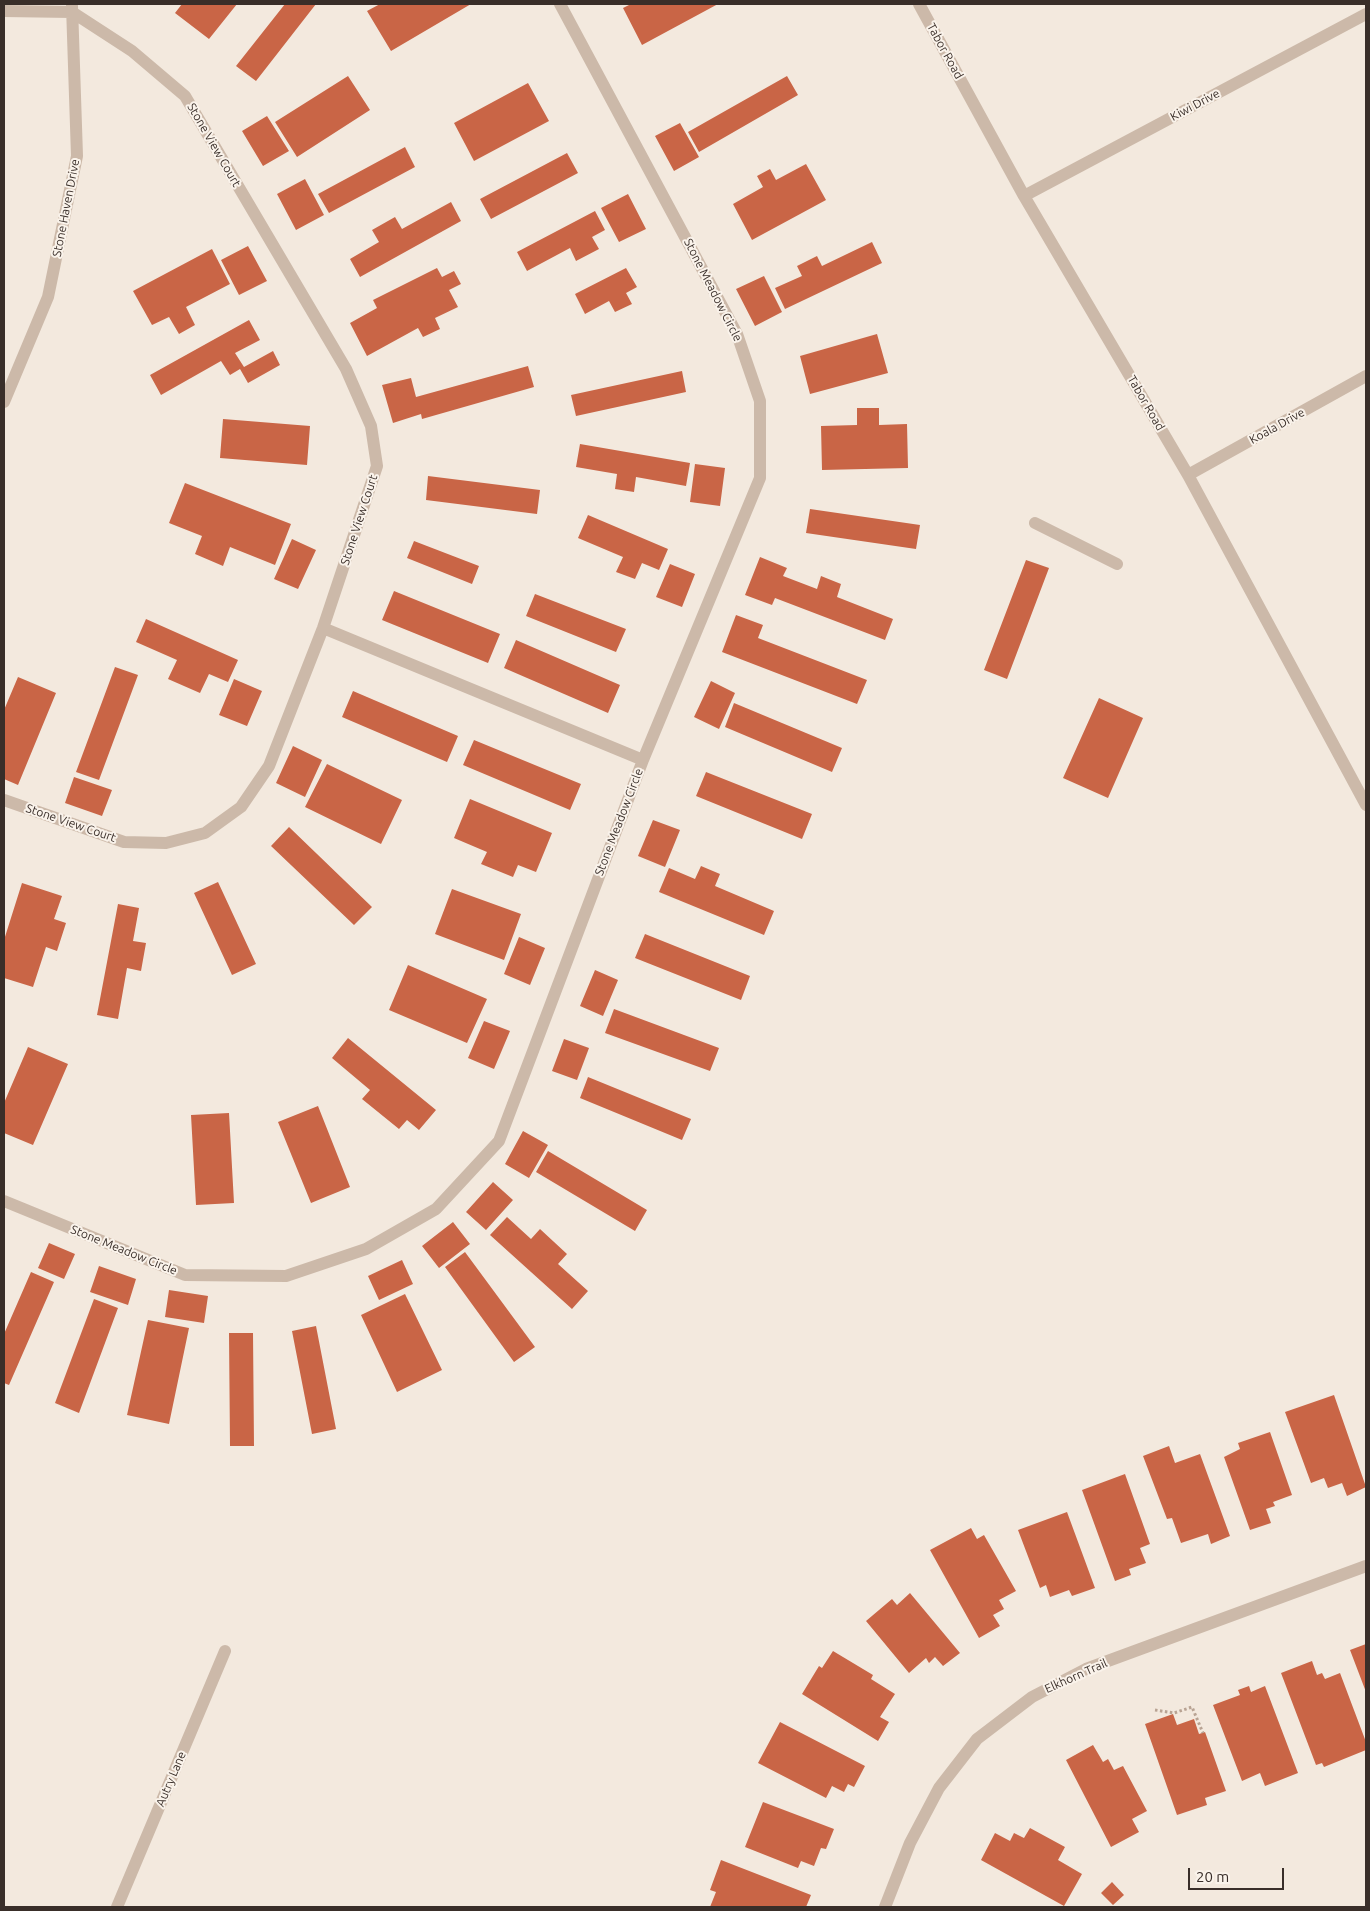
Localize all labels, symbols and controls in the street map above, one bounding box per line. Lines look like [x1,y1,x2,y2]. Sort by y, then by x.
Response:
street label: Tabor Road [924,21,966,81]
street label: Kiwi Drive [1168,86,1222,124]
street label: Stone View Court [184,101,244,189]
street label: Stone Haven Drive [49,158,83,258]
street label: Stone Meadow Circle [681,236,745,344]
street label: Tabor Road [1124,373,1168,433]
street label: Koala Drive [1247,405,1307,447]
street label: Stone View Court [338,473,380,567]
street label: Stone Meadow Circle [592,766,646,878]
street label: Stone View Court [24,801,118,845]
street label: Stone Meadow Circle [69,1222,179,1278]
street label: Elkhorn Trail [1042,1656,1110,1696]
street label: Autry Lane [153,1749,189,1809]
scale bar [1190,1858,1286,1890]
text: 20 m [1196,1868,1229,1885]

